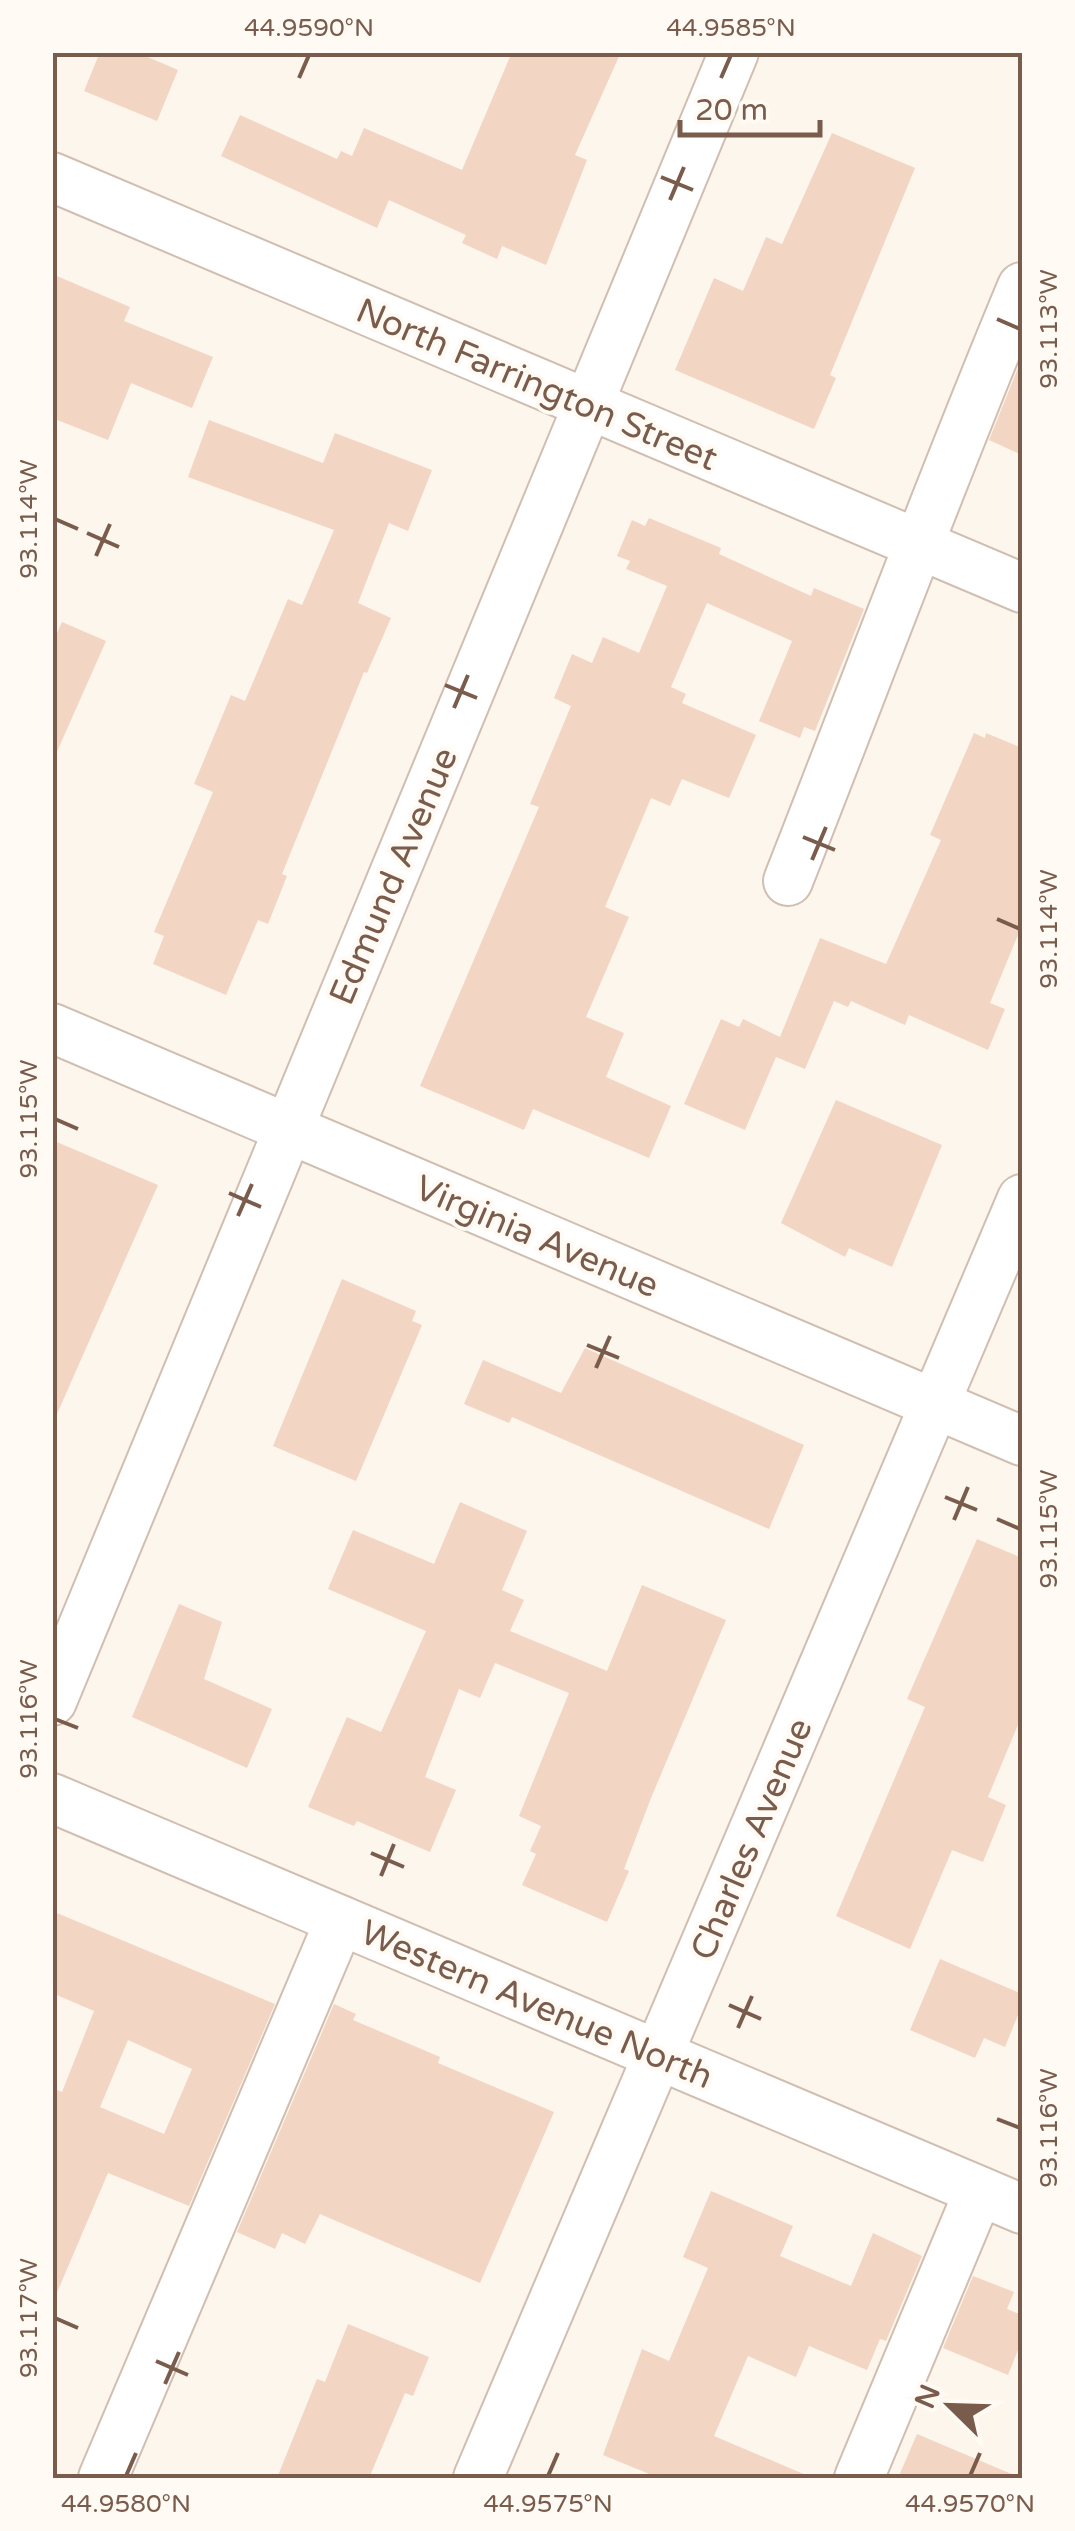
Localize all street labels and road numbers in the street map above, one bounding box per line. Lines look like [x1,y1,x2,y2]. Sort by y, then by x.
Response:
street label: North Farrington Street [350,290,723,480]
street label: Edmund Avenue [321,742,467,1011]
street label: Virginia Avenue [409,1167,665,1307]
street label: Charles Avenue [682,1712,822,1967]
street label: Western Avenue North [354,1912,719,2098]

